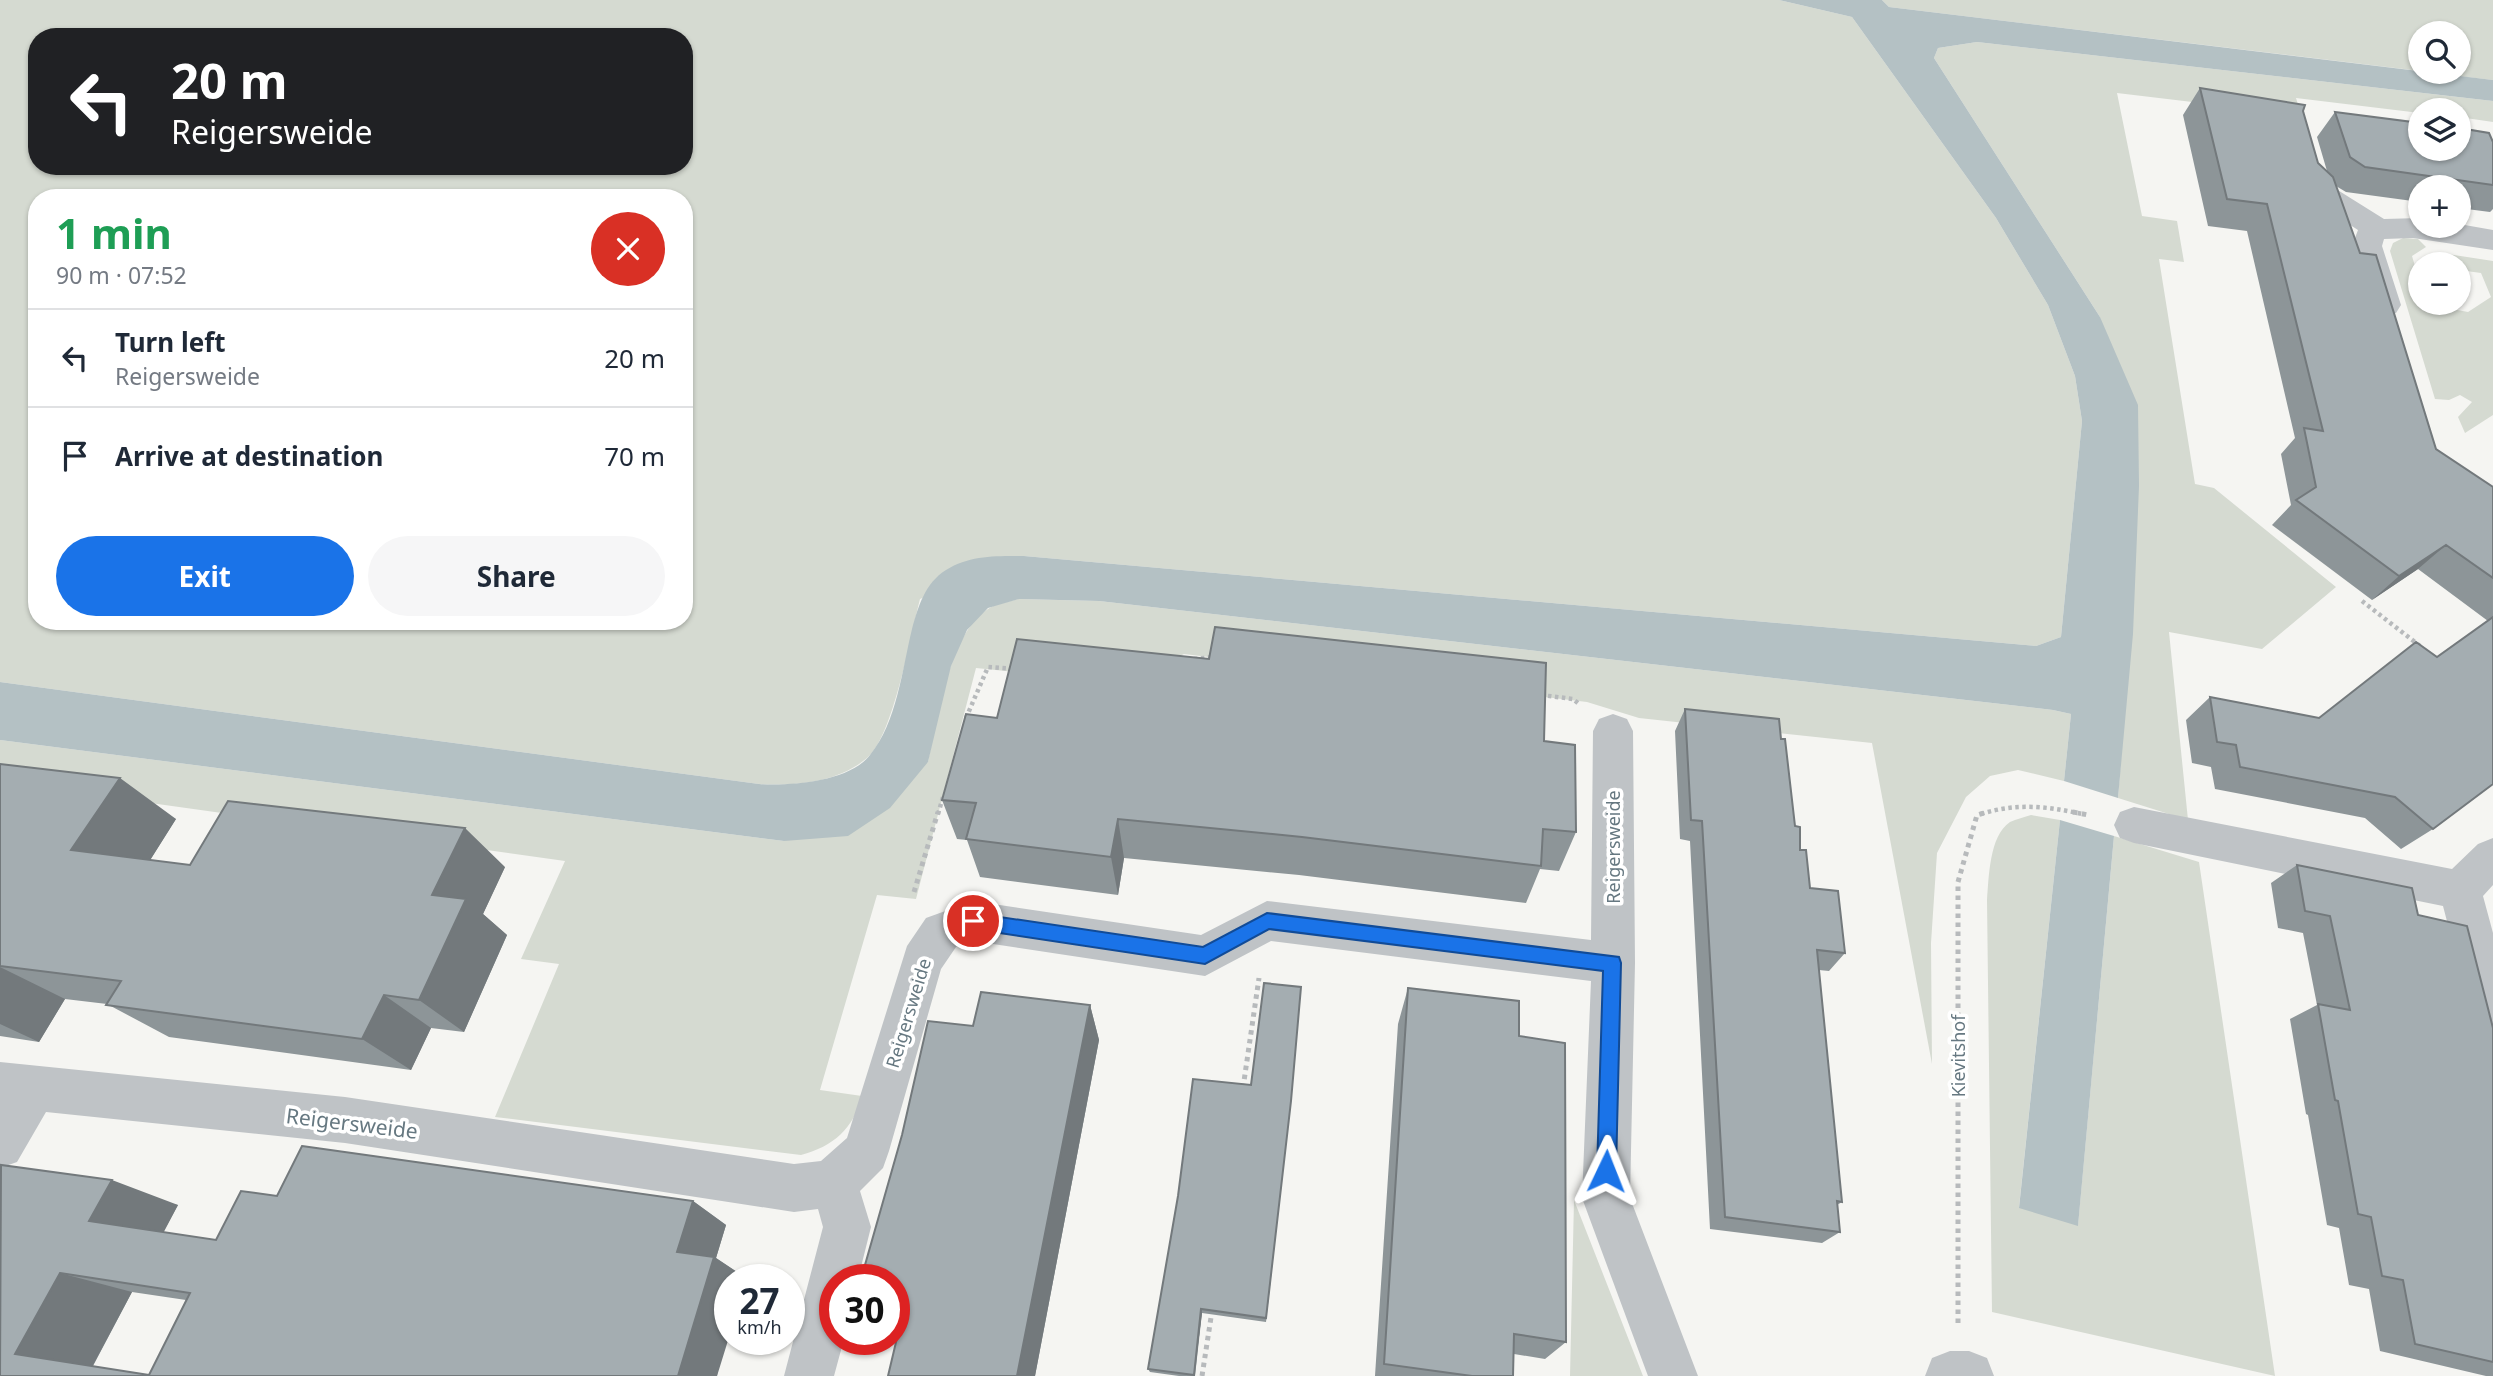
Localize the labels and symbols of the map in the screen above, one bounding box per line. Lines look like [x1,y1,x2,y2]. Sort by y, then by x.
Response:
street label: Reigersweide [1601,790,1625,904]
pin [943,891,1003,951]
street label: Reigersweide [880,955,936,1071]
street label: Kievitshof [1946,1014,1970,1097]
street label: Reigersweide [285,1101,419,1145]
position arrow [1569,1134,1643,1208]
speed limit sign: 30 [819,1264,910,1355]

